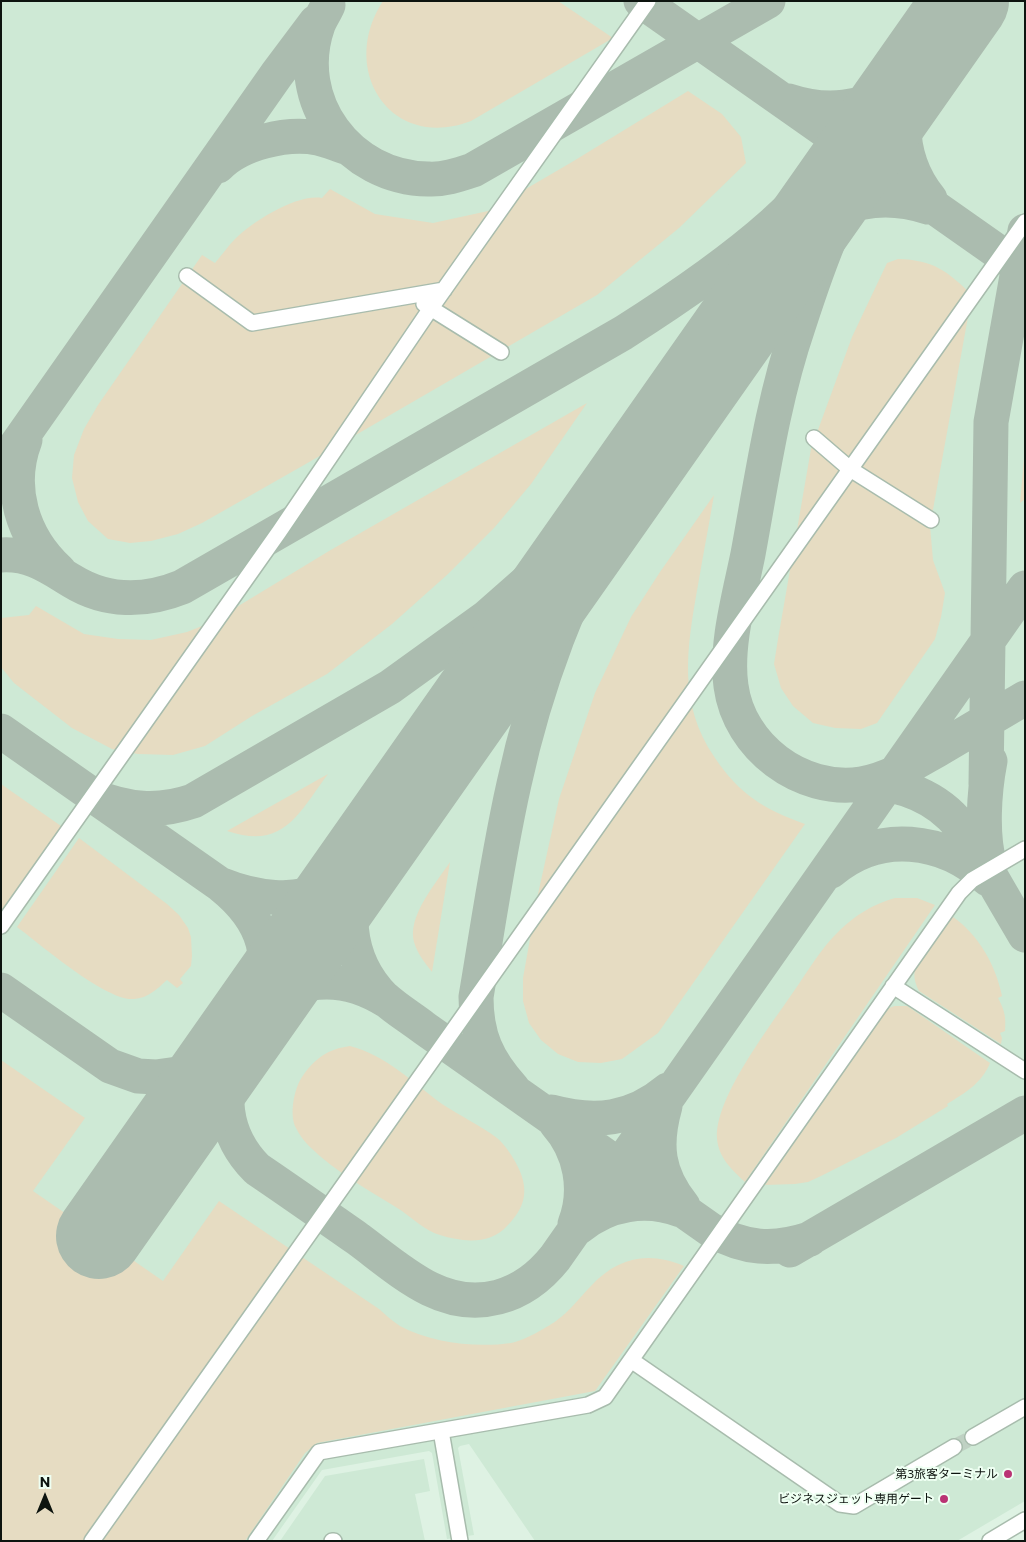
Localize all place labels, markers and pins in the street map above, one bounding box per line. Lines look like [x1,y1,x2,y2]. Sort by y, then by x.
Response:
place label: 第3旅客ターミナル [895,1467,998,1481]
marker: 第3旅客ターミナル [1002,1468,1014,1480]
place label: ビジネスジェット専用ゲート [778,1492,934,1506]
marker: ビジネスジェット専用ゲート [938,1493,950,1505]

